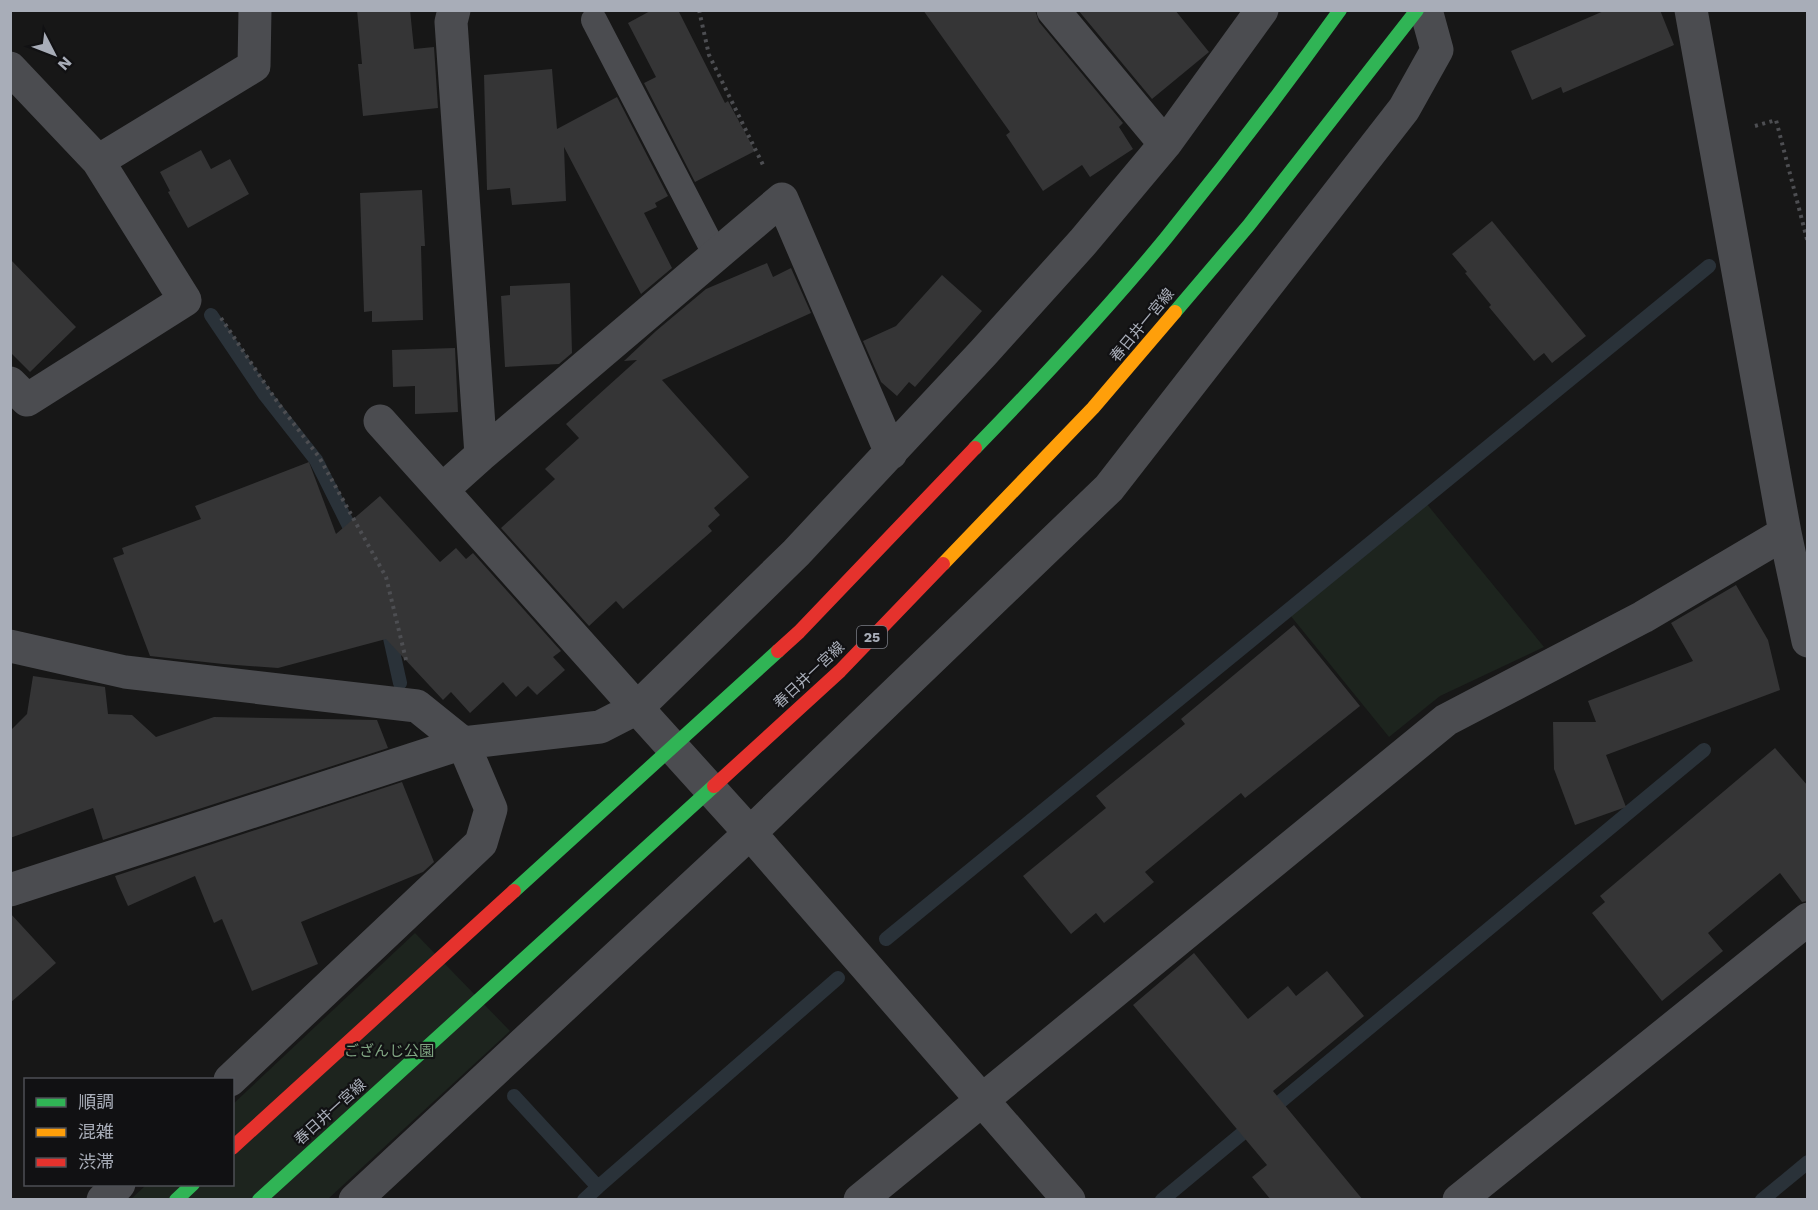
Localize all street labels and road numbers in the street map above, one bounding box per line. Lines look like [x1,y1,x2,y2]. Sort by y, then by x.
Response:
street label: 春日井一宮線 [1106,285,1178,365]
road number: 25 [857,626,887,648]
street label: 春日井一宮線 [770,638,848,712]
street label: 春日井一宮線 [291,1075,369,1149]

